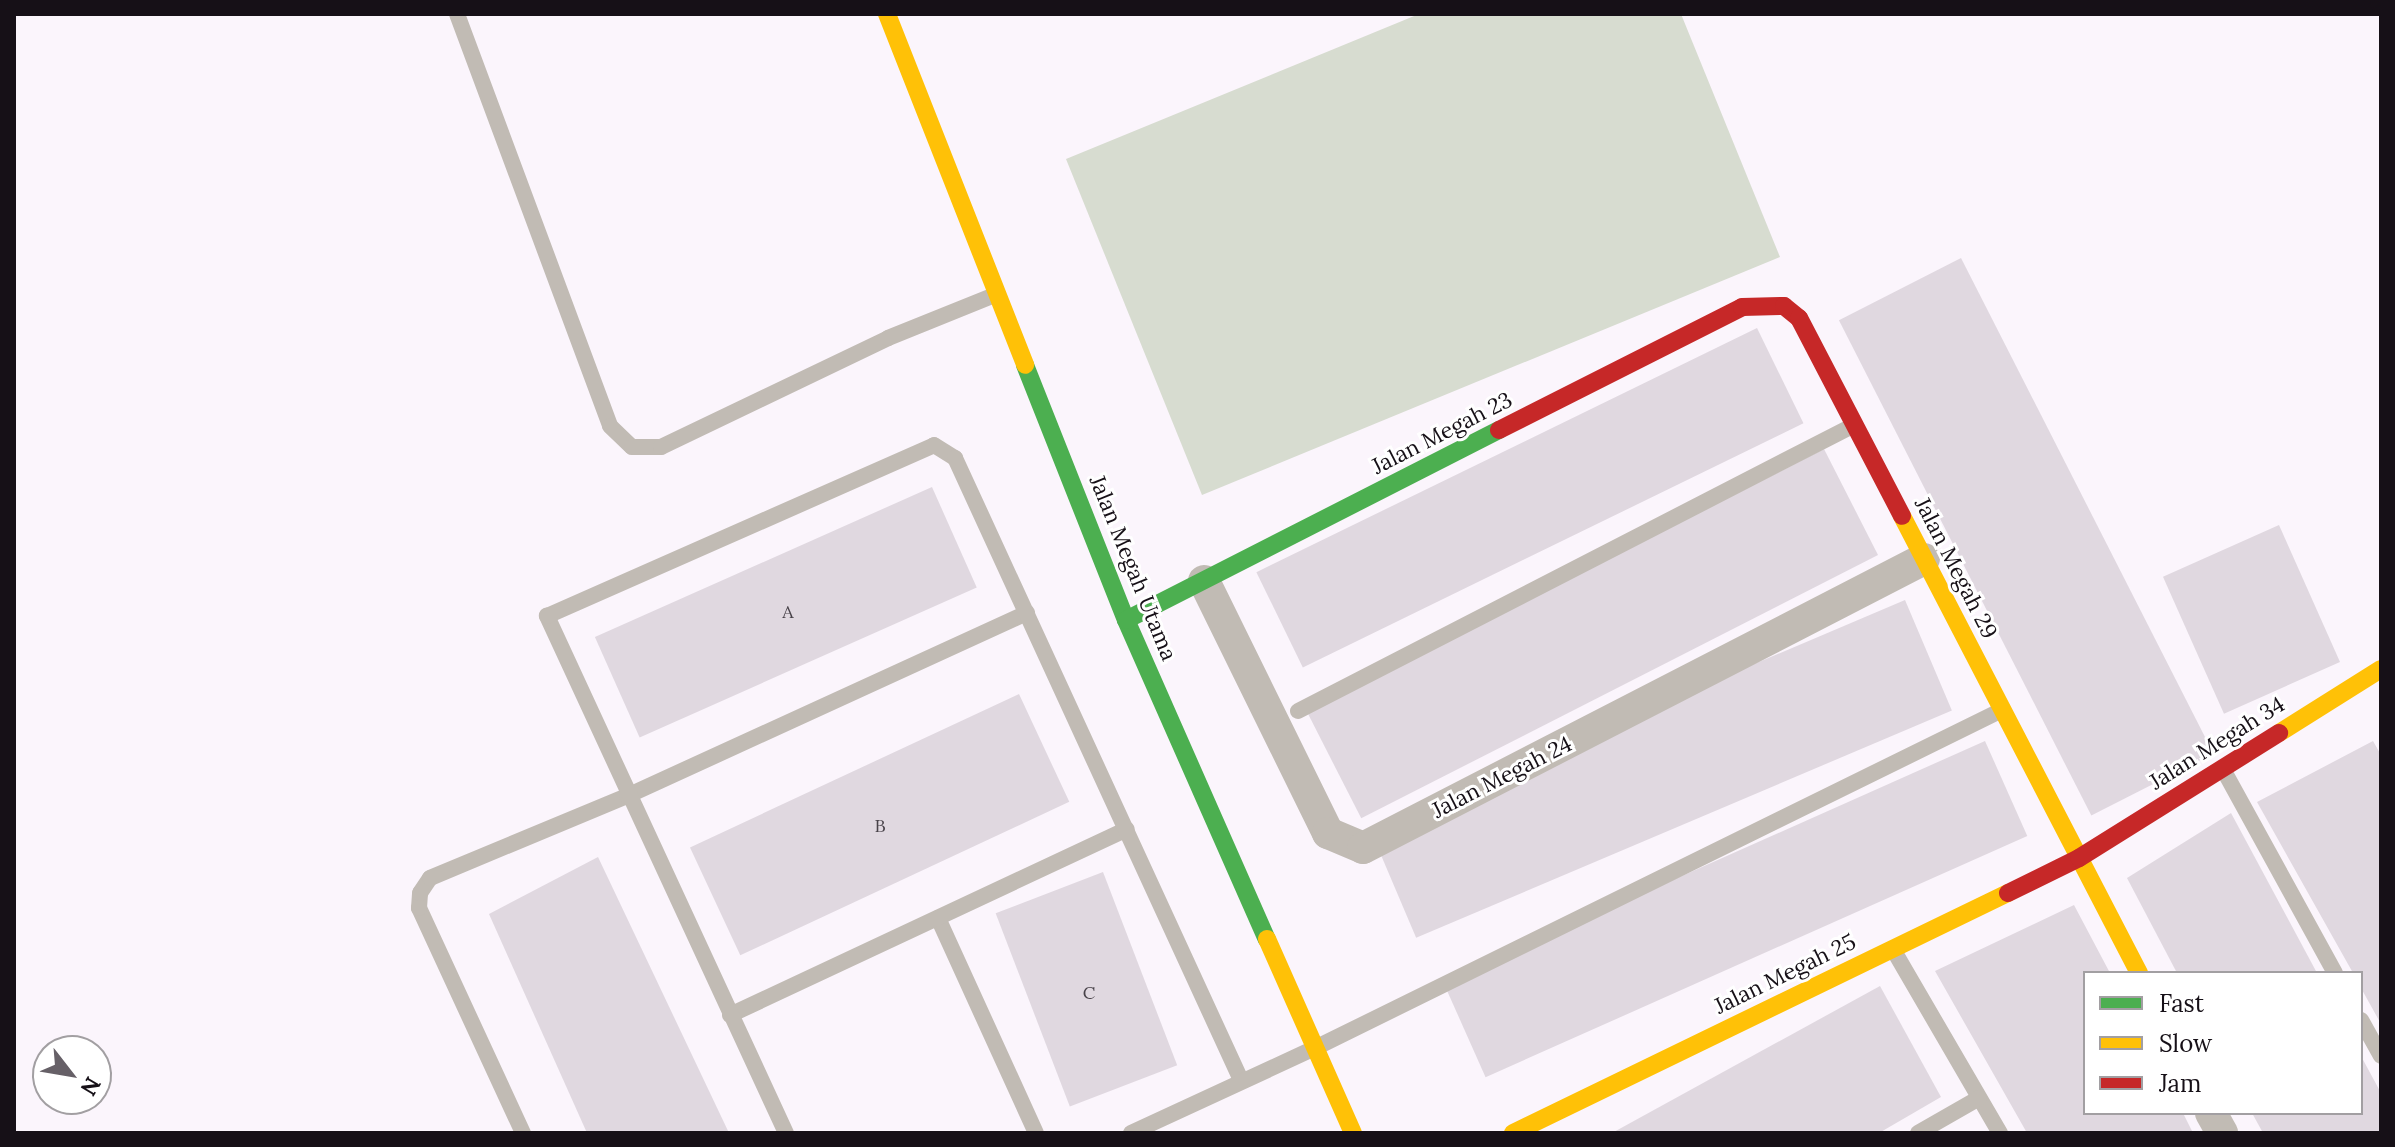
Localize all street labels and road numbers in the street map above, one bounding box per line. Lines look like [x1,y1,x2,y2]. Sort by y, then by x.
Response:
street label: Jalan Megah 23 [1367,386,1517,480]
street label: Jalan Megah Utama [1084,472,1182,664]
street label: Jalan Megah 29 [1909,493,2003,643]
street label: Jalan Megah 34 [2145,691,2289,795]
street label: Jalan Megah 24 [1428,730,1576,824]
street label: Jalan Megah 25 [1710,928,1860,1020]

